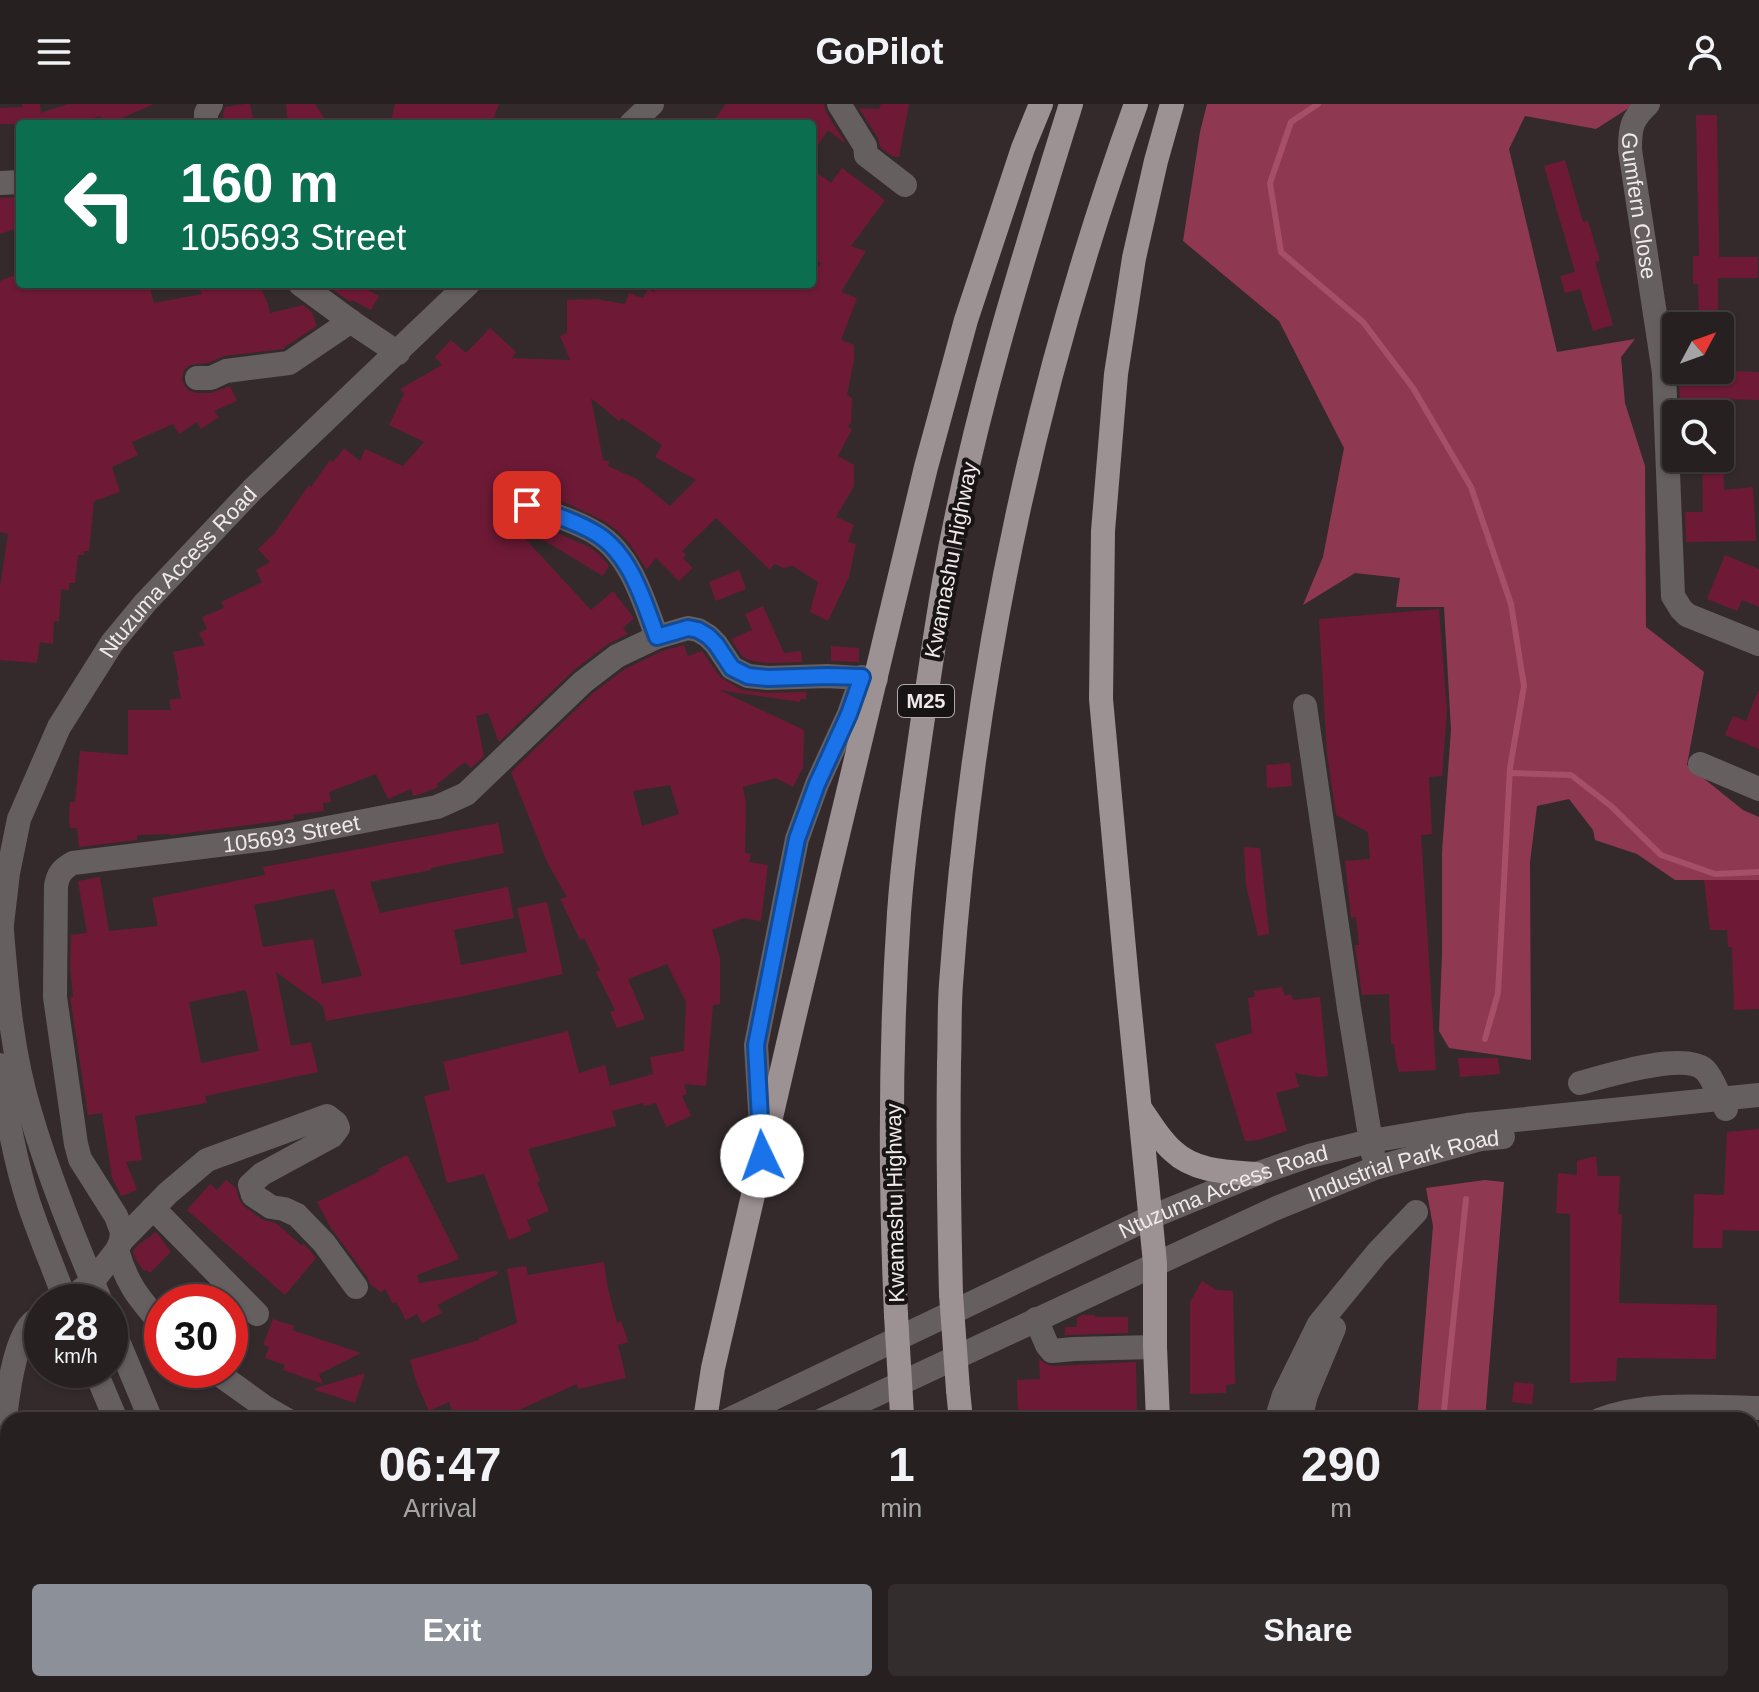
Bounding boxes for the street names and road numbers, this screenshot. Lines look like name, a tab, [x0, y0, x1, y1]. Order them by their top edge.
street label: Gumfern Close	[1617, 132, 1662, 281]
street label: Kwamashu Highway	[920, 460, 982, 660]
street label: Ntuzuma Access Road	[94, 481, 262, 662]
road number: M25	[898, 685, 954, 717]
street label: 105693 Street	[221, 810, 362, 857]
street label: Kwamashu Highway	[881, 1103, 909, 1303]
street label: Industrial Park Road	[1304, 1125, 1500, 1207]
street label: Ntuzuma Access Road	[1114, 1139, 1330, 1243]

